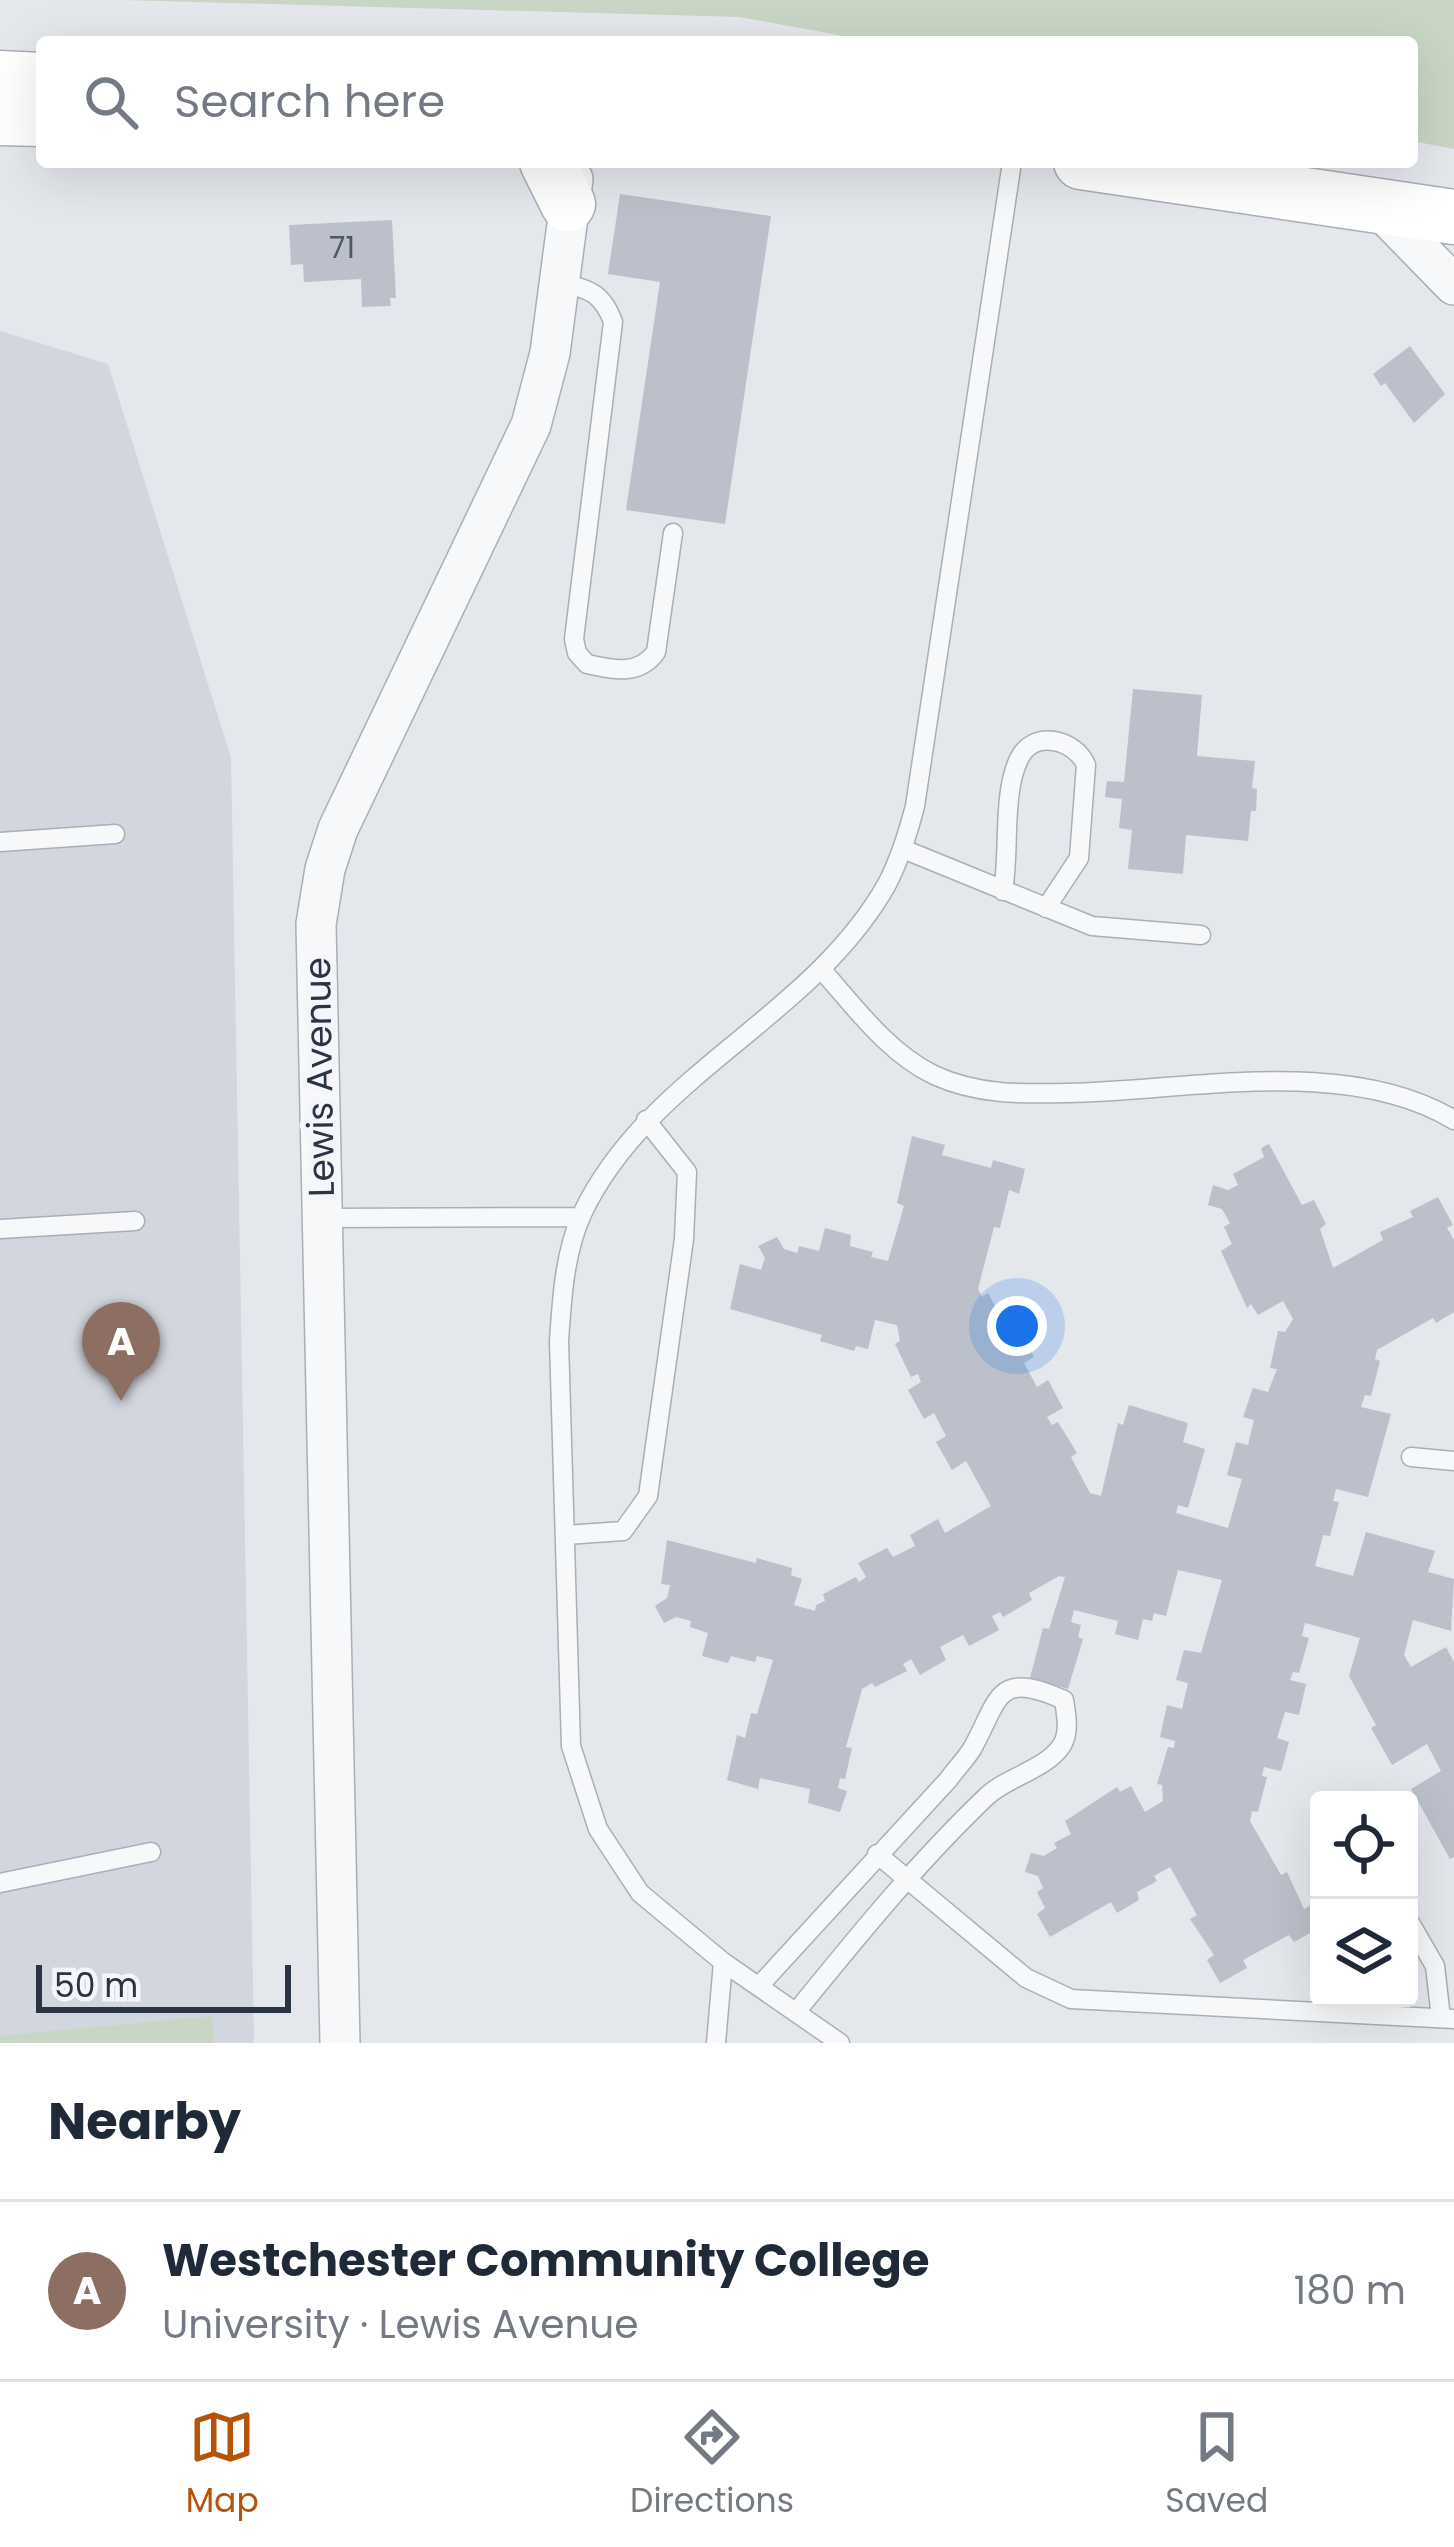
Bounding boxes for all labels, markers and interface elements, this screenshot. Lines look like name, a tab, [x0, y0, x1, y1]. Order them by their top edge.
search box	[36, 36, 1418, 168]
icon: search	[78, 69, 144, 135]
text: Search here	[174, 70, 445, 133]
house number: 71	[329, 226, 355, 269]
street label: Lewis Avenue	[292, 957, 347, 1197]
your location	[987, 1296, 1047, 1356]
pin: A	[82, 1302, 160, 1401]
map controls	[1310, 1791, 1418, 2007]
button: locate	[1310, 1791, 1418, 1899]
button: layers	[1310, 1899, 1418, 2007]
scale bar	[36, 1959, 291, 2012]
text: 50 m	[54, 1962, 138, 2009]
text: Nearby	[48, 2085, 241, 2157]
text: Westchester Community College	[162, 2229, 930, 2292]
text: A	[73, 2263, 101, 2318]
text: 180 m	[1294, 2263, 1406, 2318]
text: University · Lewis Avenue	[162, 2297, 639, 2352]
tab: Map	[186, 2404, 259, 2526]
tab: Directions	[630, 2404, 794, 2526]
tab: Saved	[1165, 2404, 1268, 2526]

